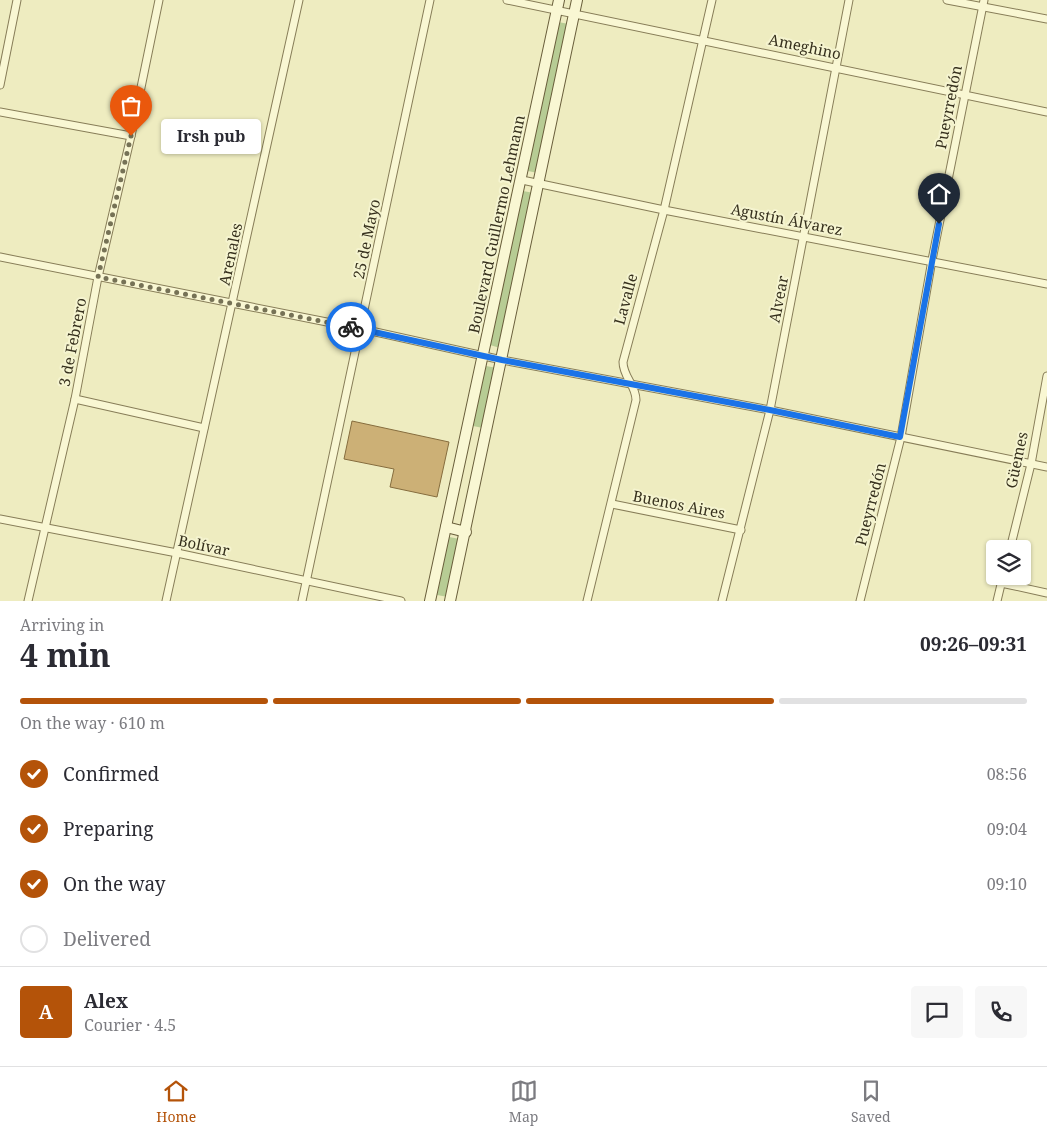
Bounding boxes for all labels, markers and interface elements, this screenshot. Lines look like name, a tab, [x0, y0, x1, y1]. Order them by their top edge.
street label: Ameghino	[767, 29, 843, 63]
street label: Pueyrredón	[930, 63, 966, 151]
pin	[110, 85, 152, 136]
icon: bag	[117, 92, 145, 120]
street label: Boulevard Guillermo Lehmann	[463, 113, 529, 335]
callout: Irsh pub	[161, 118, 261, 154]
text: Irsh pub	[177, 125, 245, 147]
pin	[918, 173, 960, 224]
icon: home	[925, 180, 953, 208]
street label: 25 de Mayo	[348, 197, 384, 281]
street label: Agustín Álvarez	[729, 198, 845, 240]
street label: Arenales	[214, 221, 246, 287]
street label: Lavalle	[609, 271, 641, 327]
street label: Alvear	[764, 274, 792, 324]
street label: 3 de Febrero	[54, 296, 90, 388]
courier	[326, 302, 376, 352]
icon: bike	[337, 313, 365, 341]
street label: Güemes	[1000, 430, 1032, 490]
street label: Pueyrredón	[850, 460, 890, 548]
street label: Buenos Aires	[631, 485, 727, 523]
street label: Bolívar	[176, 530, 232, 560]
map controls	[986, 540, 1031, 585]
button: layers	[986, 540, 1031, 585]
text: Arriving in	[20, 614, 104, 636]
text: 09:26–09:31	[920, 631, 1027, 657]
text: 4 min	[20, 633, 111, 676]
text: On the way · 610 m	[20, 712, 165, 734]
icon: check	[20, 760, 48, 788]
text: Confirmed	[63, 761, 159, 787]
text: 08:56	[987, 763, 1027, 785]
icon: check	[20, 815, 48, 843]
text: Preparing	[63, 816, 153, 842]
text: 09:04	[987, 818, 1027, 840]
icon: check	[20, 870, 48, 898]
text: On the way	[63, 871, 166, 897]
text: 09:10	[987, 873, 1027, 895]
text: Delivered	[63, 926, 151, 952]
button: chat	[911, 986, 963, 1038]
button: phone	[975, 986, 1027, 1038]
text: Alex	[84, 988, 128, 1014]
text: A	[39, 999, 53, 1025]
text: Courier · 4.5	[84, 1014, 176, 1036]
tab: Home	[156, 1077, 196, 1126]
tab: Map	[509, 1077, 538, 1126]
tab: Saved	[851, 1077, 891, 1126]

